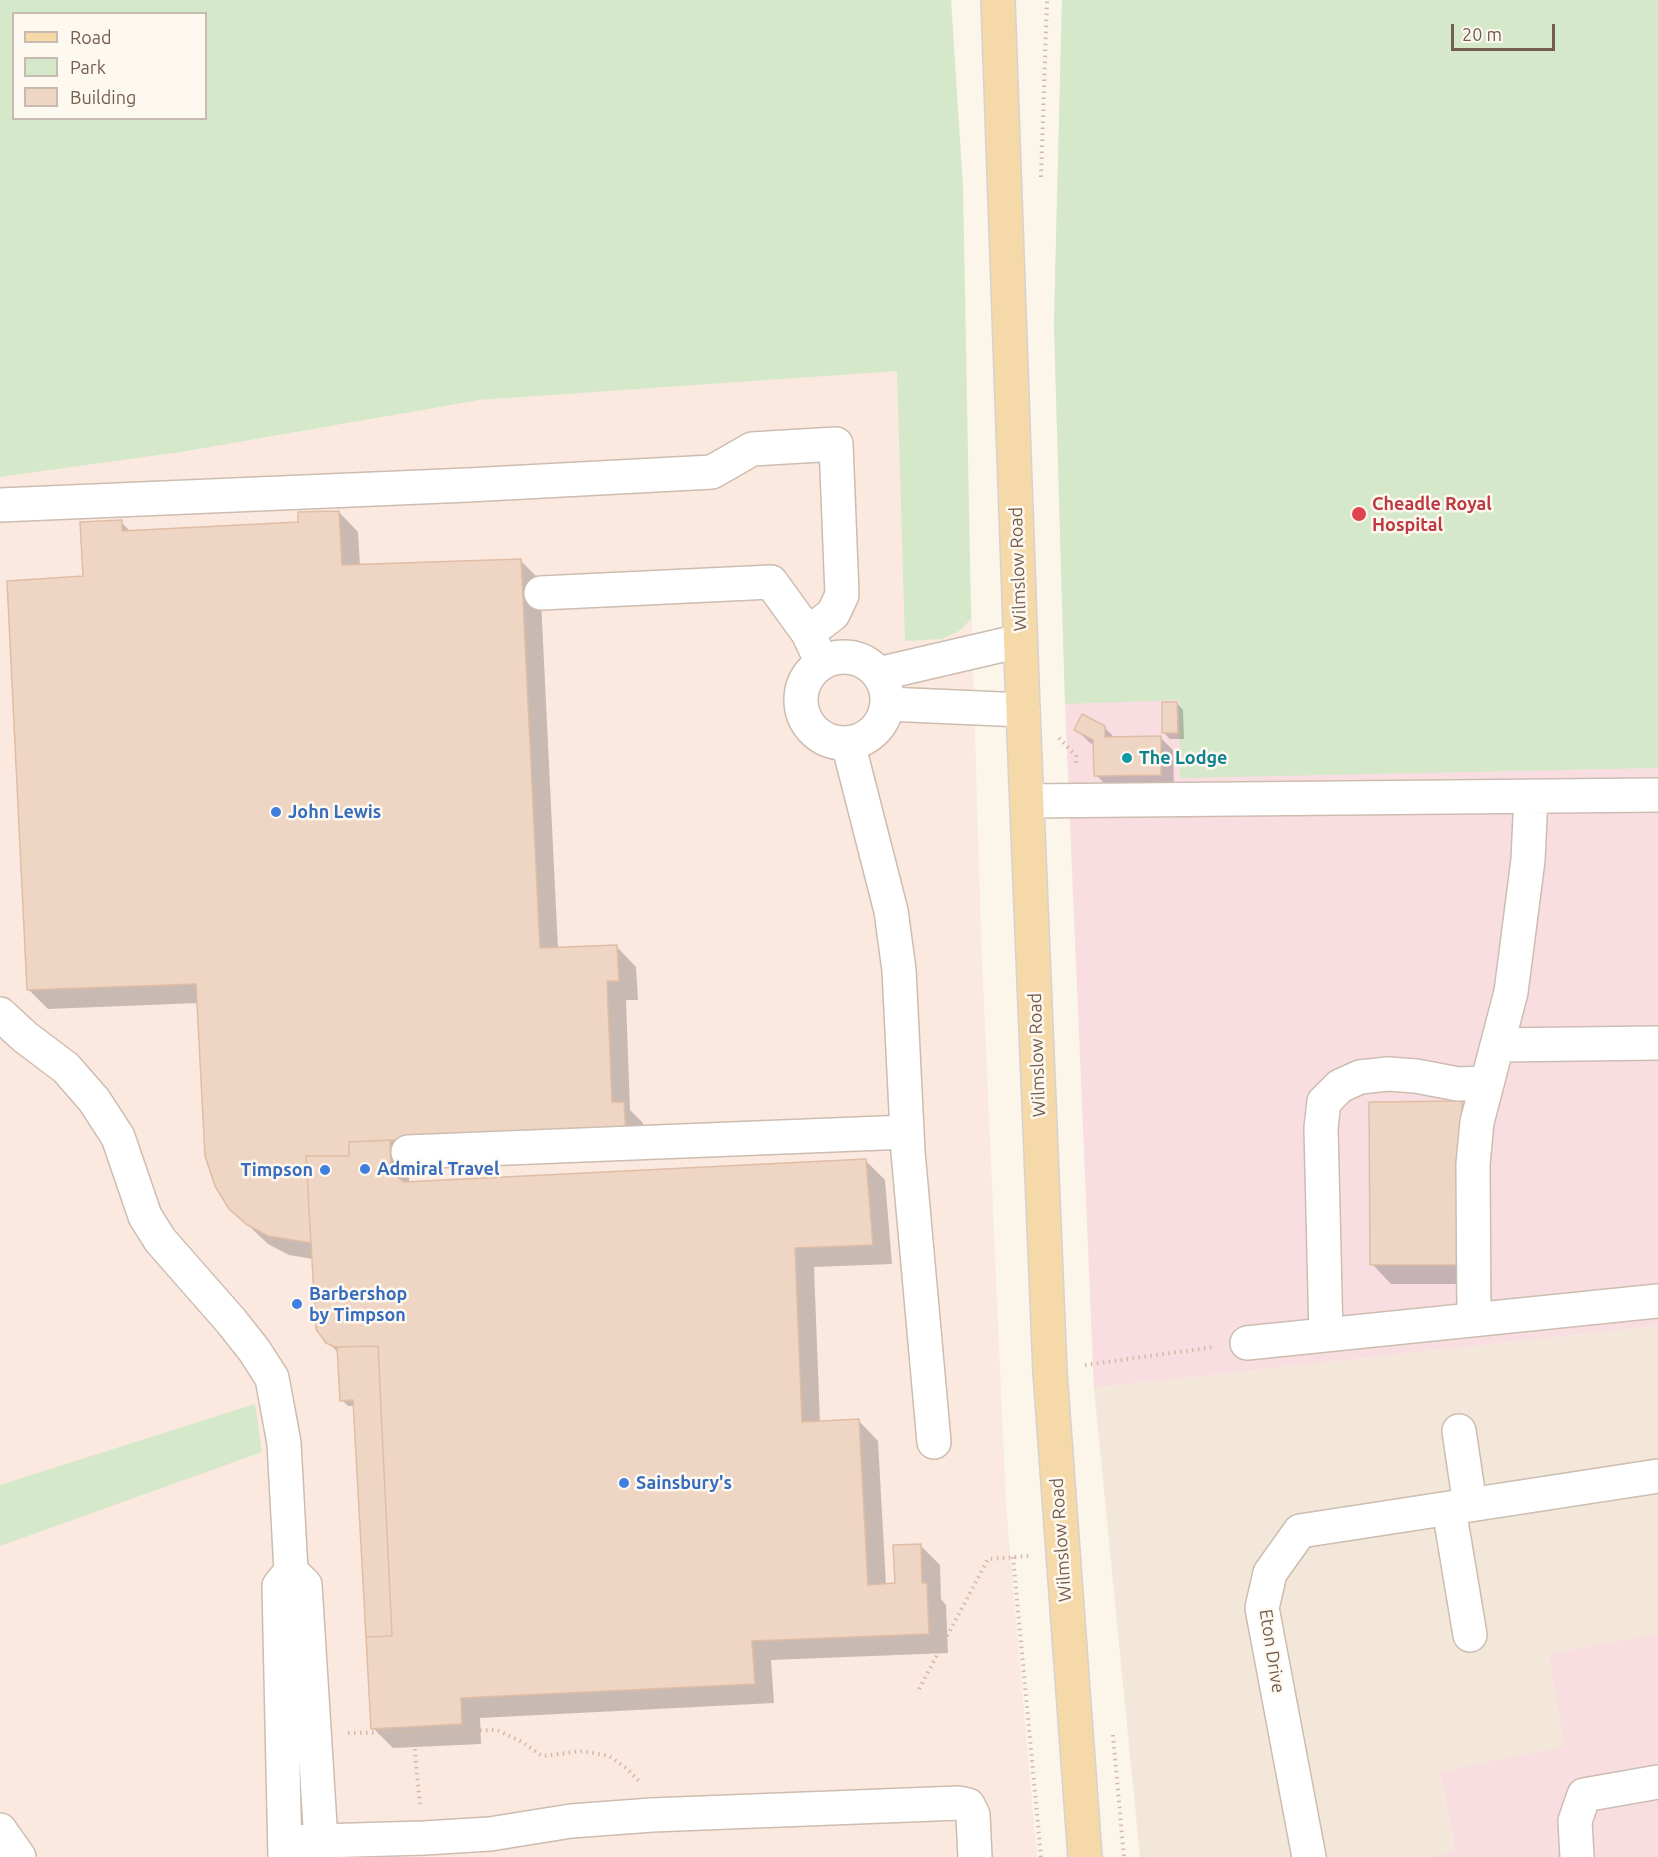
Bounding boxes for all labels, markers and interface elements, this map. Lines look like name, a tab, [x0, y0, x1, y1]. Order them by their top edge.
legend	[12, 12, 207, 120]
scale bar	[1454, 12, 1558, 50]
text: 20 m	[1462, 24, 1502, 44]
text: Road	[70, 27, 112, 47]
text: Park	[70, 57, 106, 77]
text: Building	[70, 87, 136, 107]
place label: Cheadle Royal Hospital	[1372, 493, 1492, 536]
marker: Cheadle Royal Hospital	[1350, 505, 1368, 523]
street label: Wilmslow Road	[1005, 507, 1031, 631]
place label: The Lodge	[1139, 747, 1227, 769]
marker: The Lodge	[1120, 751, 1134, 765]
place label: John Lewis	[288, 801, 381, 823]
marker: John Lewis	[269, 805, 283, 819]
street label: Wilmslow Road	[1024, 993, 1050, 1117]
place label: Admiral Travel	[377, 1158, 499, 1180]
place label: Timpson	[241, 1159, 313, 1181]
marker: Admiral Travel	[358, 1162, 372, 1176]
marker: Timpson	[318, 1163, 332, 1177]
place label: Barbershop by Timpson	[309, 1283, 407, 1326]
marker: Barbershop by Timpson	[290, 1297, 304, 1311]
place label: Sainsbury's	[636, 1472, 732, 1494]
marker: Sainsbury's	[617, 1476, 631, 1490]
street label: Wilmslow Road	[1046, 1477, 1076, 1603]
street label: Eton Drive	[1255, 1608, 1289, 1694]

